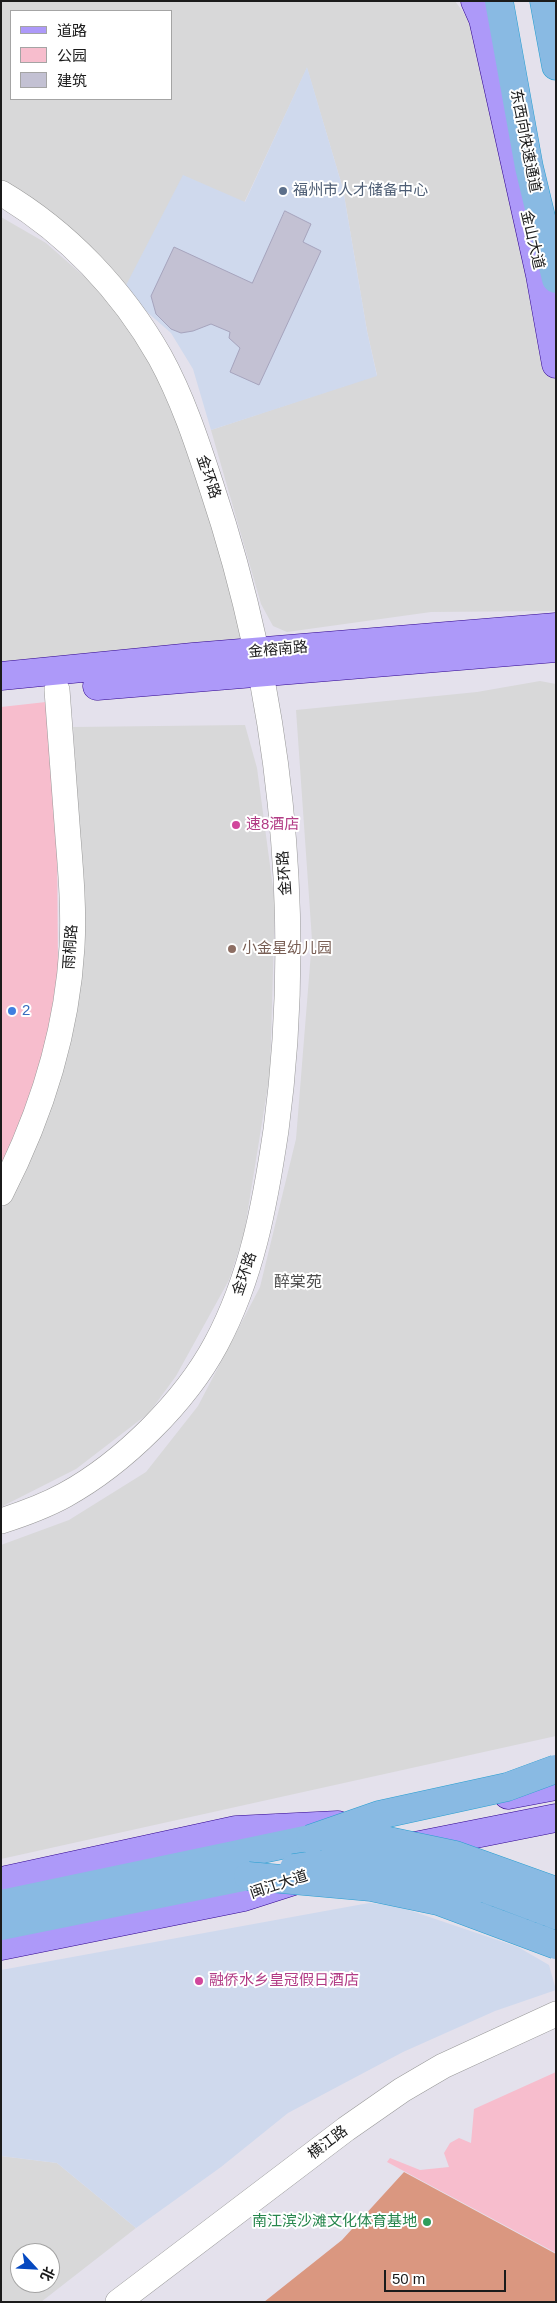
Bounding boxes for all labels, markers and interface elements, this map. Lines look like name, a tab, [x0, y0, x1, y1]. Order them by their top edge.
legend	[10, 10, 172, 100]
text: 道路	[57, 22, 87, 39]
text: 公园	[57, 47, 87, 64]
text: 建筑	[57, 72, 87, 89]
street label: 东西向快速通道	[506, 88, 544, 194]
place label: 福州市人才储备中心	[293, 182, 428, 200]
marker: 福州市人才储备中心	[277, 185, 289, 197]
street label: 金山大道	[516, 209, 548, 271]
street label: 金环路	[192, 453, 224, 501]
street label: 金榕南路	[247, 638, 309, 662]
place label: 速8酒店	[246, 816, 299, 834]
marker: 速8酒店	[230, 819, 242, 831]
street label: 金环路	[274, 850, 296, 896]
street label: 雨桐路	[60, 924, 82, 970]
place label: 小金星幼儿园	[242, 940, 332, 958]
marker: 小金星幼儿园	[226, 943, 238, 955]
place label: 2	[22, 1002, 30, 1020]
marker: 2	[6, 1005, 18, 1017]
street label: 金环路	[229, 1250, 261, 1298]
district label: 醉棠苑	[274, 1273, 322, 1293]
street label: 闽江大道	[248, 1867, 310, 1903]
place label: 融侨水乡皇冠假日酒店	[209, 1972, 359, 1990]
marker: 融侨水乡皇冠假日酒店	[193, 1975, 205, 1987]
street label: 横江路	[305, 2122, 351, 2164]
place label: 南江滨沙滩文化体育基地	[252, 2213, 417, 2231]
marker: 南江滨沙滩文化体育基地	[421, 2216, 433, 2228]
north arrow	[10, 2243, 60, 2293]
scale bar	[387, 2260, 510, 2292]
text: 北	[37, 2264, 58, 2284]
text: 50 m	[392, 2270, 425, 2287]

